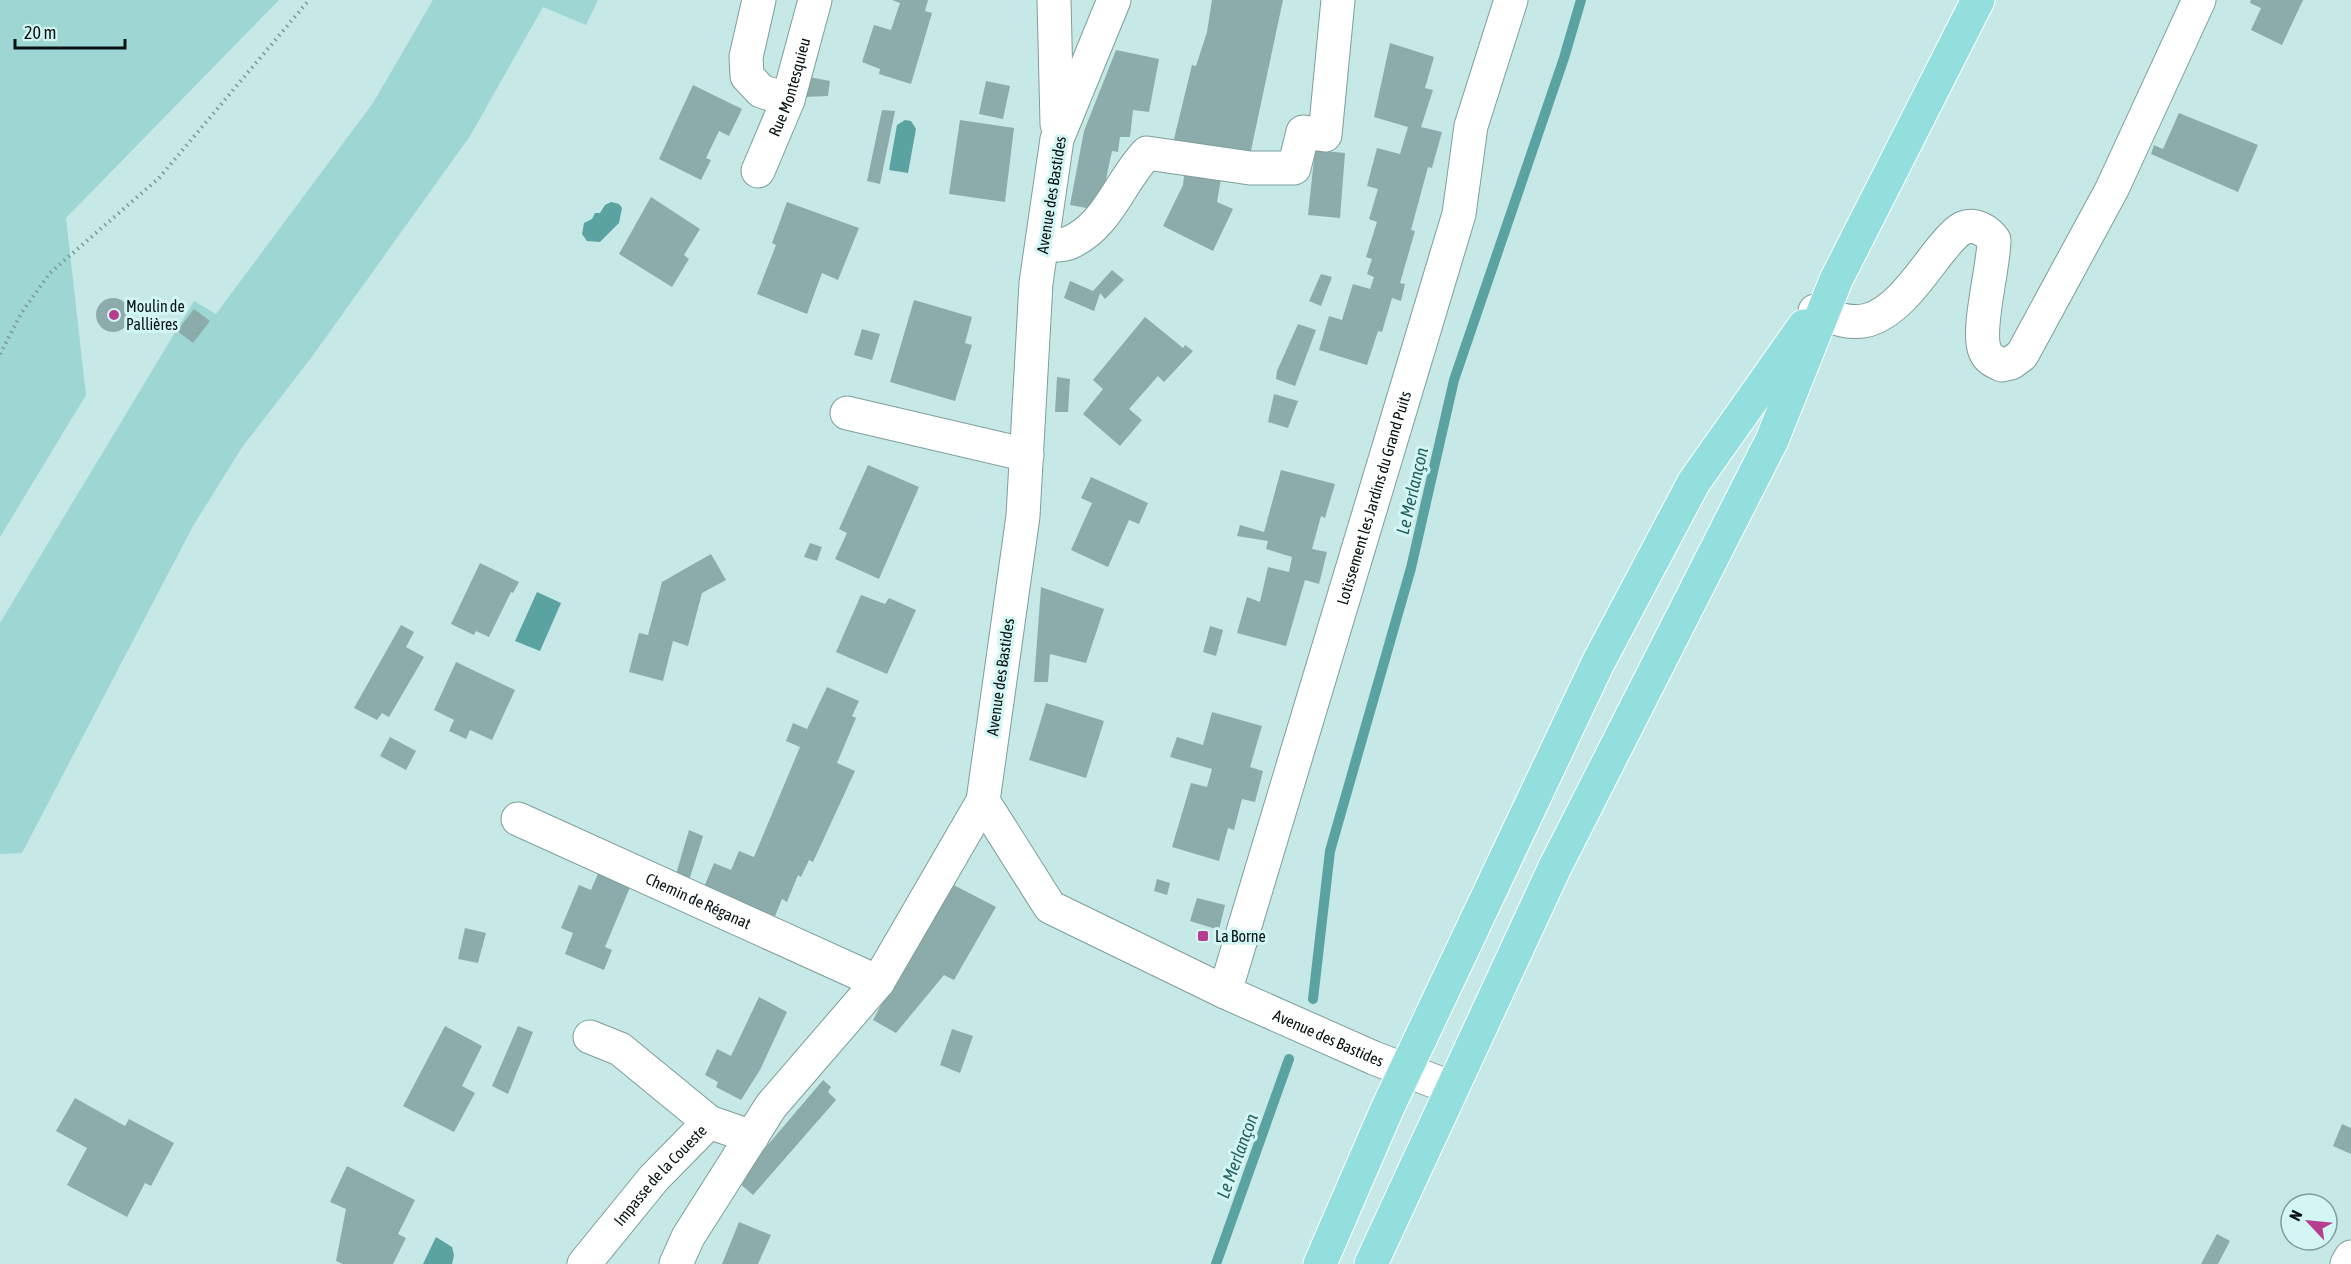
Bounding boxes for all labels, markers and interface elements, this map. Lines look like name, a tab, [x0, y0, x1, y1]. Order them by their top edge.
scale bar	[15, 12, 124, 50]
text: 20 m	[24, 22, 56, 43]
street label: Rue Montesquieu	[765, 36, 813, 139]
street label: Avenue des Bastides	[1033, 135, 1069, 255]
place label: Moulin de Pallières	[126, 297, 185, 333]
marker: Moulin de Pallières	[107, 308, 121, 322]
street label: Lotissement les Jardins du Grand Puits	[1333, 388, 1414, 607]
water label: Le Merlançon	[1392, 445, 1432, 537]
street label: Avenue des Bastides	[983, 617, 1017, 737]
street label: Chemin de Réganat	[643, 869, 754, 932]
place label: La Borne	[1215, 927, 1266, 945]
marker: La Borne	[1196, 929, 1210, 943]
street label: Avenue des Bastides	[1271, 1006, 1386, 1070]
water label: Le Merlançon	[1212, 1111, 1262, 1201]
street label: Impasse de la Coueste	[610, 1121, 710, 1229]
north arrow	[2279, 1192, 2339, 1252]
text: N	[2285, 1207, 2306, 1224]

